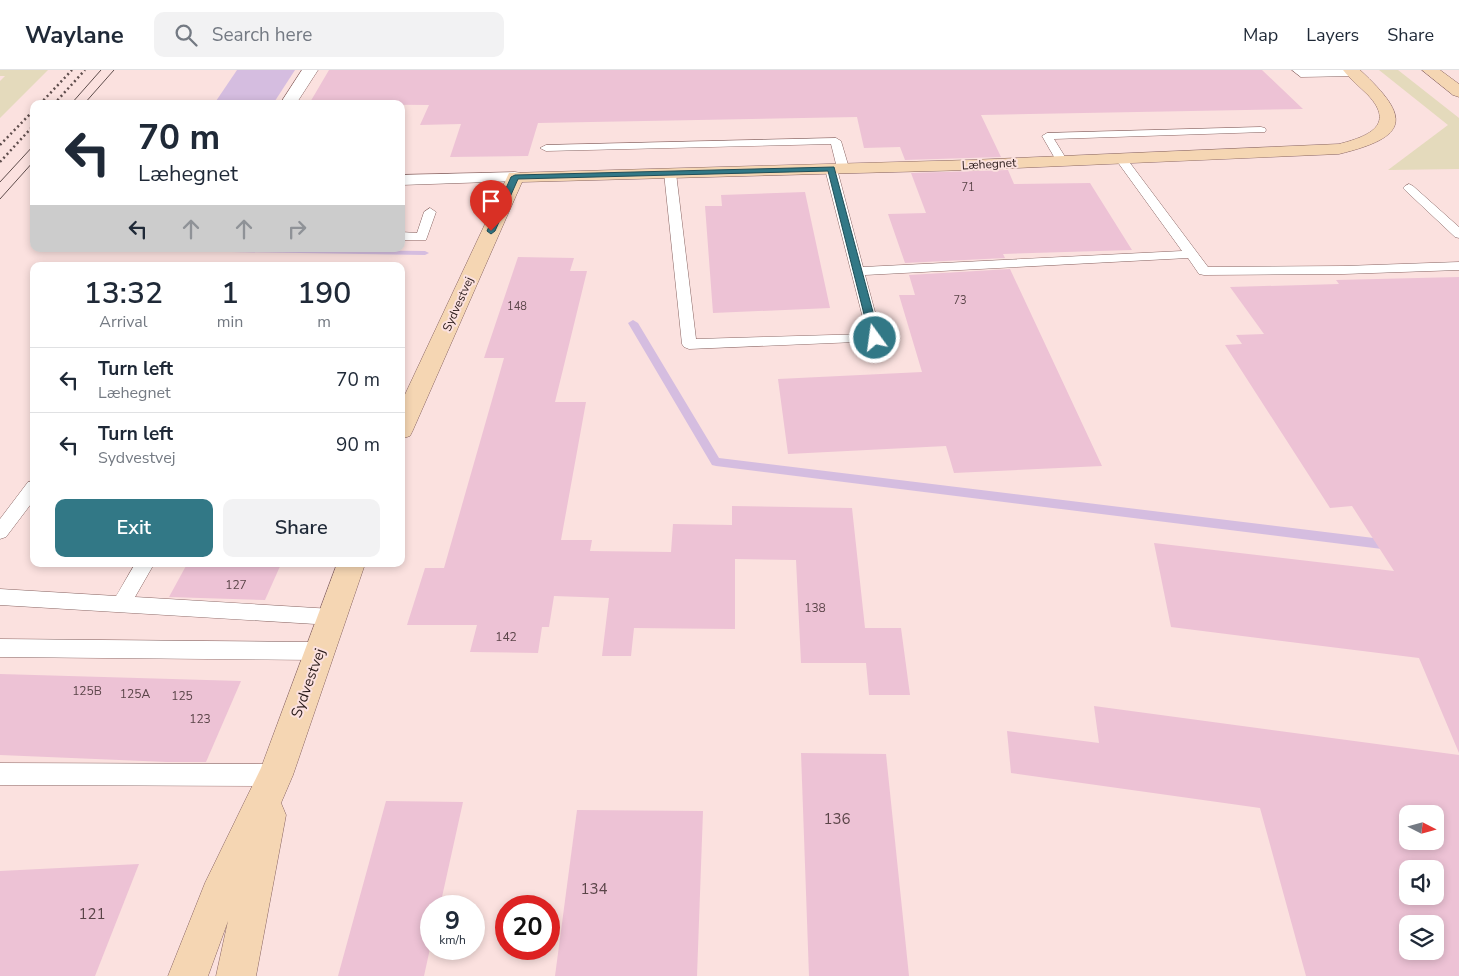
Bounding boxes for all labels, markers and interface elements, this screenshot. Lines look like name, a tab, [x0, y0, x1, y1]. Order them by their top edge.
search box	[154, 12, 504, 57]
text: Waylane	[25, 19, 124, 51]
icon: search	[172, 21, 200, 49]
text: Search here	[212, 22, 312, 48]
text: Map	[1243, 23, 1278, 47]
text: Layers	[1306, 23, 1359, 47]
text: Share	[1387, 23, 1434, 47]
text: 70 m	[138, 114, 220, 161]
icon: left	[55, 120, 120, 185]
street label: Læhegnet	[961, 155, 1017, 173]
text: Læhegnet	[138, 159, 238, 189]
pin	[470, 180, 512, 231]
house number: 71	[961, 180, 975, 195]
icon: arrive	[477, 187, 505, 215]
icon: left	[124, 215, 152, 243]
icon: ahead	[177, 215, 205, 243]
icon: ahead	[230, 215, 258, 243]
icon: right	[283, 215, 311, 243]
text: 13:32	[84, 273, 163, 314]
text: 1	[221, 273, 239, 314]
text: 190	[297, 273, 351, 314]
street label: Sydvestvej	[439, 274, 477, 334]
house number: 73	[953, 293, 967, 308]
house number: 148	[507, 299, 527, 314]
text: Arrival	[99, 311, 147, 333]
text: min	[217, 311, 243, 333]
text: m	[317, 311, 331, 333]
position arrow	[848, 311, 900, 363]
text: Turn left	[98, 356, 173, 382]
icon: left	[55, 366, 83, 394]
text: 70 m	[336, 367, 380, 393]
text: Læhegnet	[98, 382, 171, 404]
text: Turn left	[98, 421, 173, 447]
icon: left	[55, 431, 83, 459]
text: 90 m	[336, 432, 380, 458]
text: Sydvestvej	[98, 447, 176, 469]
button: Exit	[55, 499, 213, 557]
button: Share	[223, 499, 380, 557]
house number: 127	[225, 577, 247, 593]
house number: 138	[804, 600, 826, 616]
house number: 142	[495, 629, 517, 645]
street label: Sydvestvej	[286, 645, 330, 721]
house number: 125B	[72, 683, 102, 699]
house number: 125A	[120, 686, 150, 702]
house number: 125	[171, 688, 193, 704]
house number: 123	[189, 711, 211, 727]
north arrow	[1399, 805, 1444, 850]
map controls	[1399, 805, 1444, 960]
house number: 136	[823, 809, 851, 829]
button: sound	[1399, 860, 1444, 905]
house number: 134	[580, 879, 608, 899]
speed limit sign: 20	[495, 895, 560, 960]
house number: 121	[78, 904, 106, 924]
text: 9	[445, 904, 460, 938]
button: layers	[1399, 915, 1444, 960]
text: km/h	[439, 932, 466, 948]

